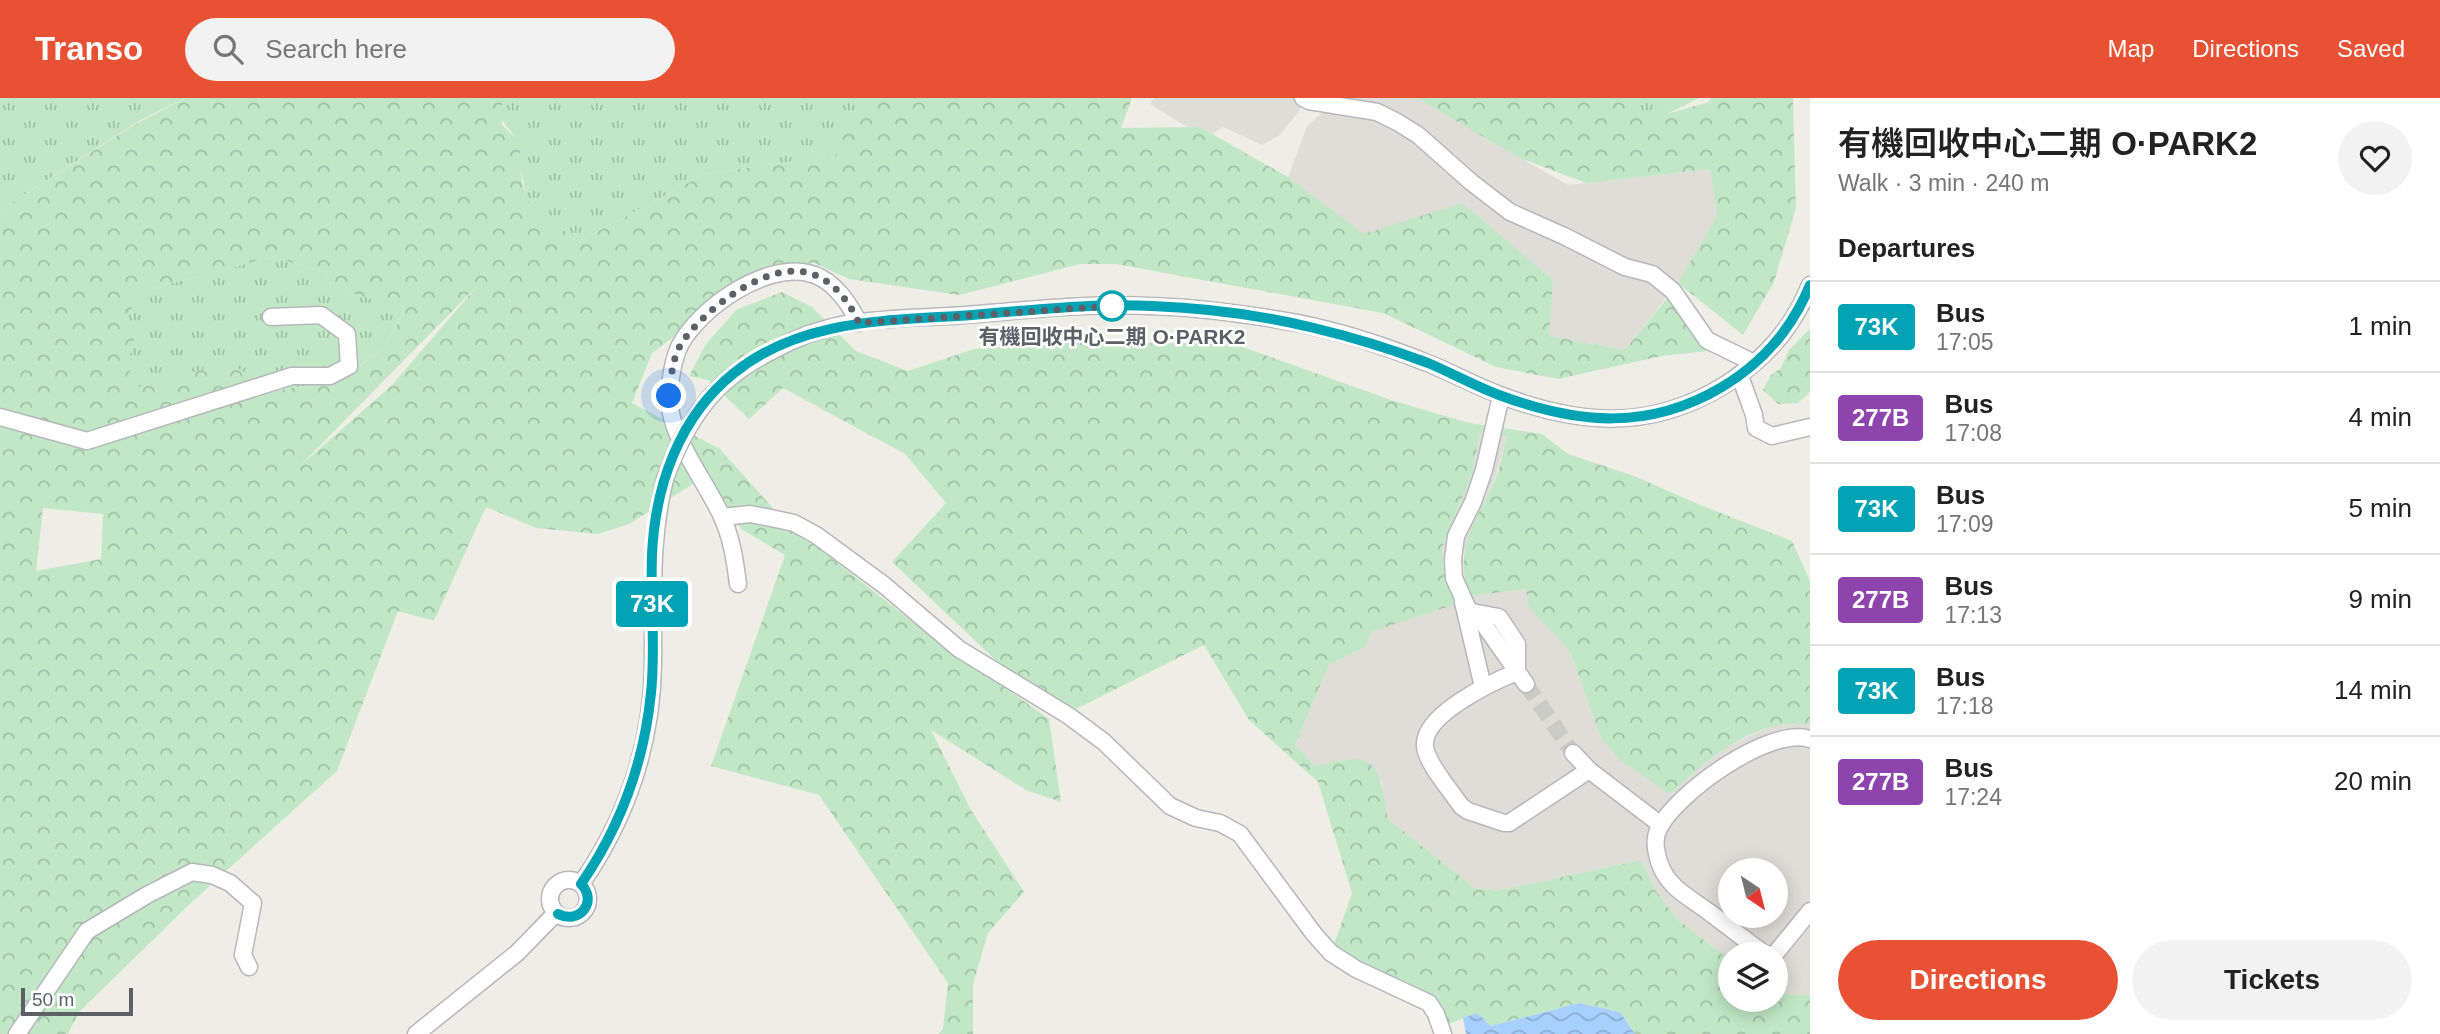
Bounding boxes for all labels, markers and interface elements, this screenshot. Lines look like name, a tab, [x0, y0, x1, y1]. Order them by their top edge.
search box	[185, 18, 675, 81]
text: Transo	[35, 30, 143, 67]
icon: search	[209, 30, 247, 68]
text: Search here	[265, 34, 407, 64]
text: Map	[2108, 35, 2154, 62]
text: Directions	[2192, 35, 2299, 62]
text: Saved	[2337, 35, 2405, 62]
button: heart	[2338, 121, 2412, 195]
text: 有機回收中心二期 O·PARK2	[1838, 125, 2257, 162]
text: Walk · 3 min · 240 m	[1838, 170, 2049, 196]
text: Departures	[1838, 233, 1975, 263]
marker: 有機回收中心二期 O·PARK2	[1097, 291, 1127, 321]
text: Bus	[1936, 298, 1985, 328]
text: 1 min	[2348, 311, 2412, 341]
text: 73K	[1854, 313, 1899, 340]
place label: 有機回收中心二期 O·PARK2	[979, 325, 1245, 348]
text: 17:05	[1936, 329, 1994, 355]
your location	[651, 378, 686, 413]
text: Bus	[1944, 389, 1994, 419]
text: 4 min	[2348, 402, 2412, 432]
text: 277B	[1852, 404, 1909, 431]
text: 17:08	[1944, 420, 2002, 446]
text: Bus	[1936, 480, 1985, 510]
text: 5 min	[2348, 493, 2412, 523]
text: 73K	[1854, 495, 1899, 522]
text: 17:09	[1936, 511, 1994, 537]
text: Bus	[1944, 571, 1994, 601]
line badge: 73K	[612, 581, 692, 627]
text: 9 min	[2348, 584, 2412, 614]
text: 277B	[1852, 586, 1909, 613]
text: 73K	[630, 590, 674, 617]
text: 17:13	[1944, 602, 2002, 628]
text: Bus	[1936, 662, 1985, 692]
text: 14 min	[2334, 675, 2412, 705]
text: 73K	[1854, 677, 1899, 704]
text: 17:18	[1936, 693, 1994, 719]
text: Bus	[1944, 753, 1994, 783]
text: 20 min	[2334, 766, 2412, 796]
text: 277B	[1852, 768, 1909, 795]
text: 17:24	[1944, 784, 2002, 810]
north arrow	[1718, 858, 1788, 928]
map controls	[1718, 858, 1788, 1012]
button: Directions	[1838, 940, 2118, 1020]
button: Tickets	[2132, 940, 2412, 1020]
button: layers	[1718, 942, 1788, 1012]
scale bar	[21, 985, 133, 1017]
text: 50 m	[32, 989, 74, 1010]

